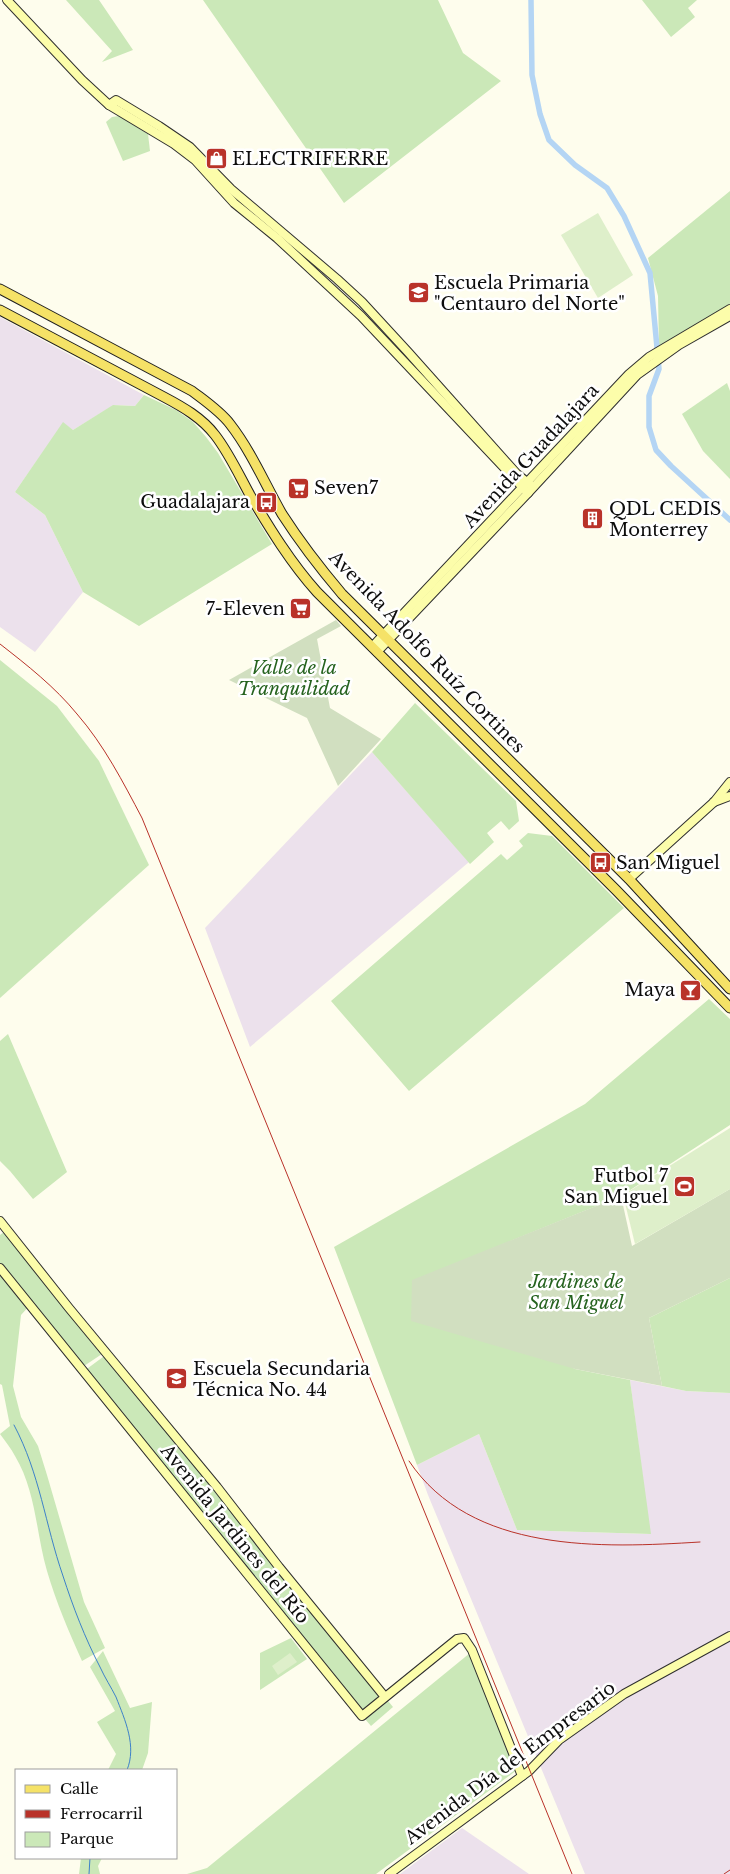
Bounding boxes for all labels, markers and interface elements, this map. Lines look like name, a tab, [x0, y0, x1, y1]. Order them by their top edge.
shop icon: ELECTRIFERRE	[204, 147, 228, 171]
place label: ELECTRIFERRE	[232, 148, 388, 170]
place label: Escuela Primaria "Centauro del Norte"	[434, 272, 625, 315]
school or university icon: Escuela Primaria "Centauro del Norte"	[406, 281, 430, 305]
street label: Avenida Guadalajara	[458, 379, 604, 533]
supermarket icon: Seven7	[286, 476, 310, 500]
place label: Seven7	[314, 477, 379, 499]
bus stop icon: Guadalajara	[254, 490, 278, 514]
place label: Guadalajara	[140, 491, 250, 513]
place label: QDL CEDIS Monterrey	[609, 498, 721, 541]
building icon: QDL CEDIS Monterrey	[581, 507, 605, 531]
street label: Avenida Adolfo Ruíz Cortines	[324, 546, 530, 758]
supermarket icon: 7-Eleven	[289, 597, 313, 621]
place label: 7-Eleven	[206, 598, 285, 620]
park label: Valle de la Tranquilidad	[238, 657, 350, 700]
bus stop icon: San Miguel	[588, 851, 612, 875]
place label: San Miguel	[616, 852, 720, 874]
bar icon: Maya	[679, 978, 703, 1002]
place label: Maya	[624, 979, 675, 1001]
place label: Futbol 7 San Miguel	[564, 1165, 669, 1208]
sports icon: Futbol 7 San Miguel	[672, 1174, 696, 1198]
park label: Jardines de San Miguel	[528, 1271, 624, 1314]
place label: Escuela Secundaria Técnica No. 44	[193, 1358, 370, 1401]
school or university icon: Escuela Secundaria Técnica No. 44	[165, 1367, 189, 1391]
street label: Avenida Jardines del Río	[155, 1439, 314, 1628]
street label: Avenida Día del Empresario	[400, 1677, 620, 1850]
legend	[15, 1769, 178, 1859]
text: Calle	[60, 1779, 99, 1798]
text: Ferrocarril	[60, 1804, 143, 1823]
text: Parque	[60, 1829, 114, 1848]

